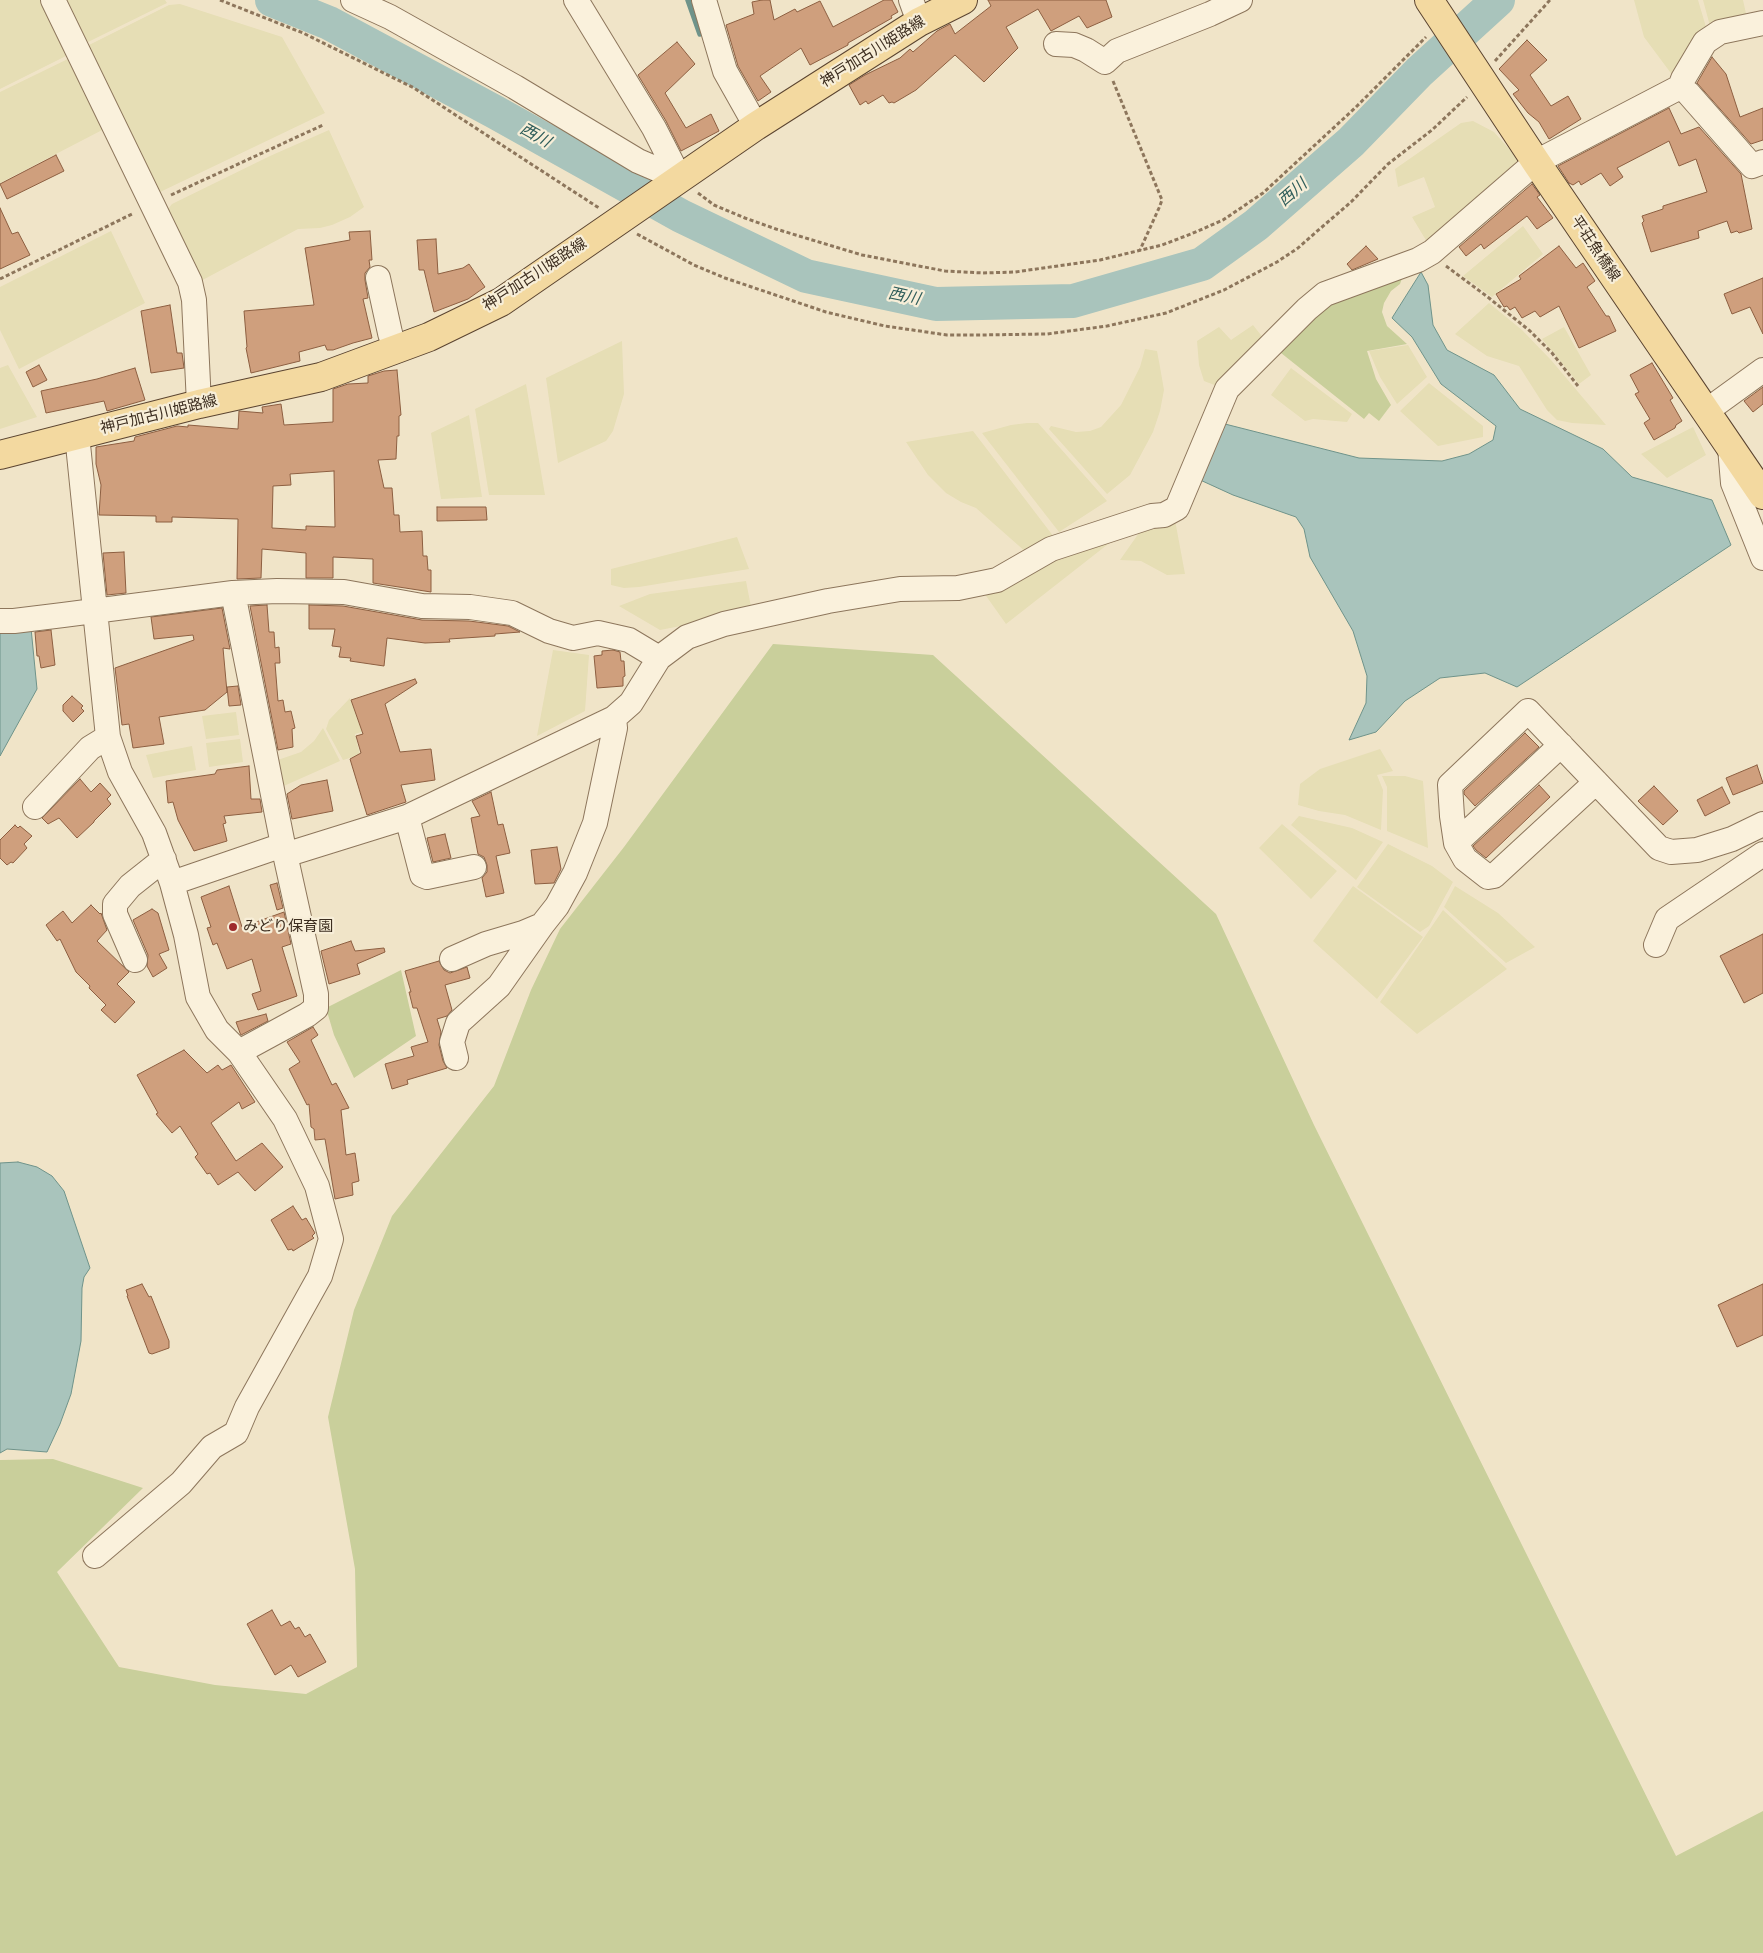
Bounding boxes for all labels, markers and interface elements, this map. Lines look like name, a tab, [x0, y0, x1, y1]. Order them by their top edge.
street label: 神戸加古川姫路線	[817, 13, 929, 91]
water label: 西川	[516, 120, 554, 152]
water label: 西川	[1275, 175, 1311, 211]
street label: 平荘魚橋線	[1567, 213, 1623, 285]
street label: 神戸加古川姫路線	[480, 235, 590, 315]
water label: 西川	[886, 284, 922, 310]
street label: 神戸加古川姫路線	[99, 392, 219, 438]
place label: みどり保育園	[243, 918, 333, 936]
marker: みどり保育園	[227, 921, 239, 933]

